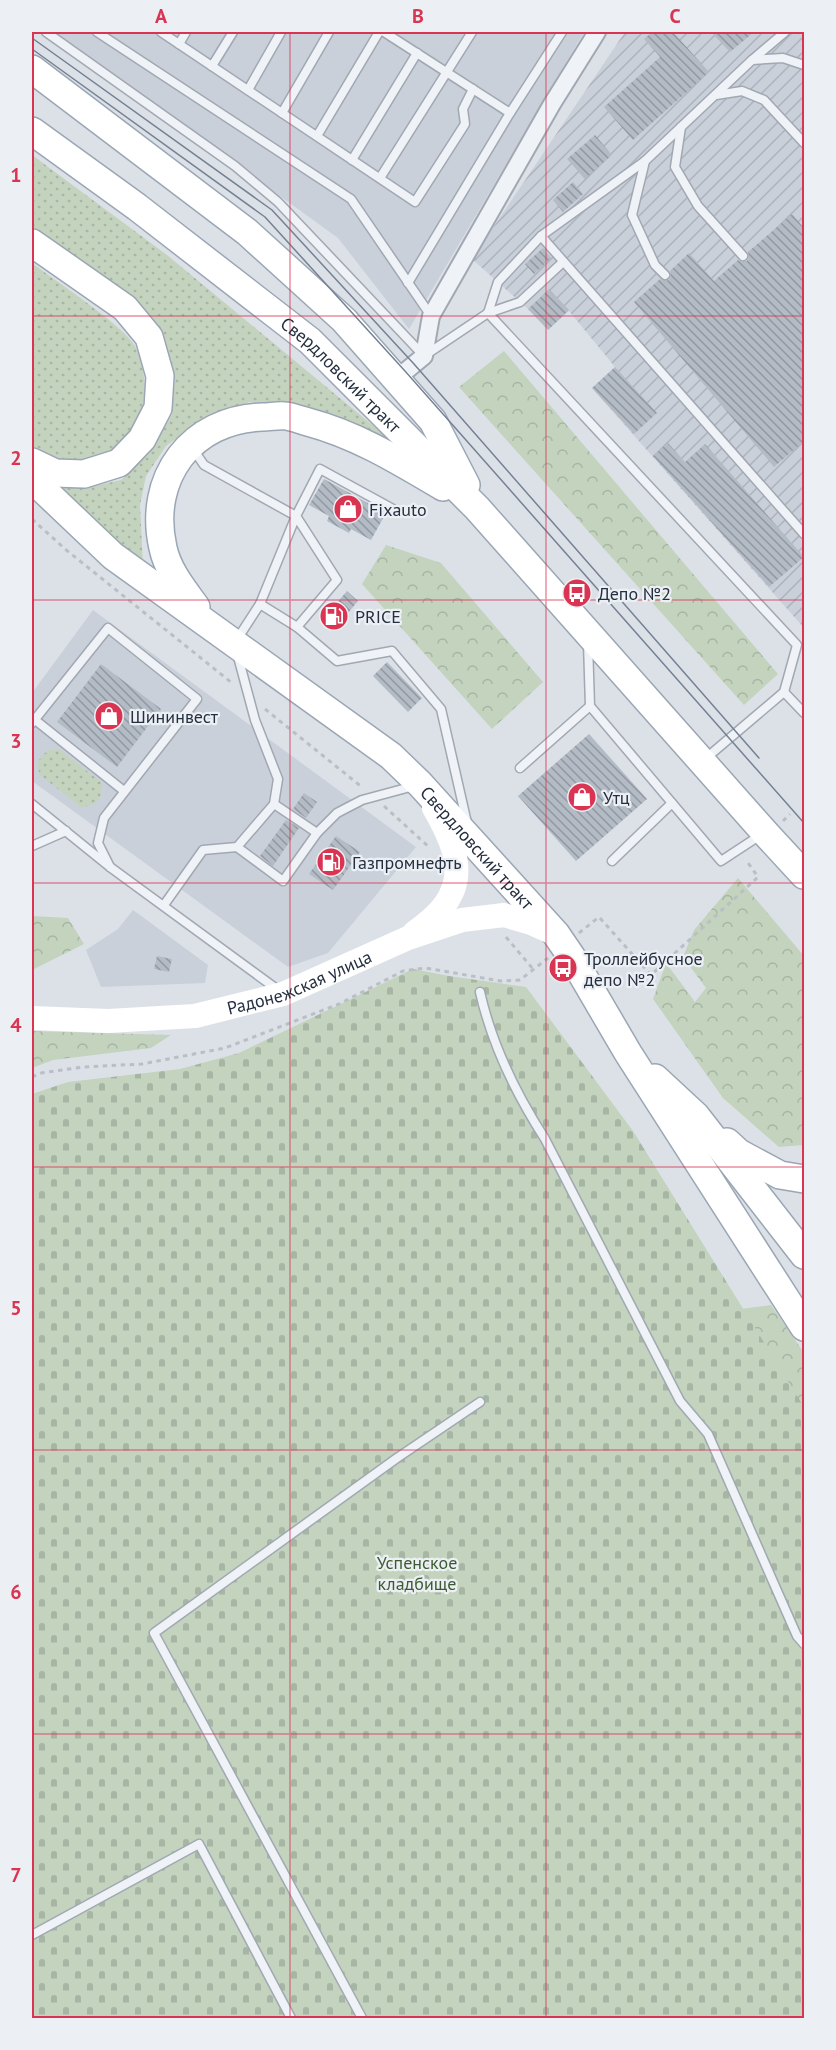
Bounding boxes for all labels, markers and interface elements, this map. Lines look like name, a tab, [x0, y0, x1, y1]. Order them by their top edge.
text: A	[155, 3, 168, 29]
text: B	[412, 3, 424, 29]
text: C	[669, 3, 681, 29]
text: 1	[10, 162, 22, 188]
street label: Свердловский тракт	[276, 311, 407, 438]
text: 2	[10, 445, 22, 471]
shop icon: Fixauto	[332, 493, 364, 525]
place label: Fixauto	[369, 498, 427, 521]
bus stop icon: Депо №2	[561, 577, 593, 609]
place label: Депо №2	[598, 582, 671, 605]
fuel station icon: PRICE	[318, 600, 350, 632]
place label: PRICE	[355, 605, 401, 628]
shop icon: Шининвест	[93, 700, 125, 732]
place label: Шининвест	[130, 705, 219, 728]
text: 3	[10, 728, 22, 754]
street label: Свердловский тракт	[416, 781, 540, 914]
shop icon: Утц	[566, 781, 598, 813]
place label: Утц	[603, 786, 630, 809]
fuel station icon: Газпромнефть	[315, 846, 347, 878]
place label: Газпромнефть	[352, 851, 462, 874]
street label: Радонежская улица	[224, 944, 375, 1019]
place label: Троллейбусное депо №2	[584, 947, 703, 991]
bus stop icon: Троллейбусное депо №2	[547, 952, 579, 984]
text: 4	[10, 1012, 22, 1038]
text: 5	[10, 1295, 22, 1321]
park label: Успенское кладбище	[377, 1551, 457, 1595]
text: 6	[10, 1579, 22, 1605]
text: 7	[10, 1862, 22, 1888]

